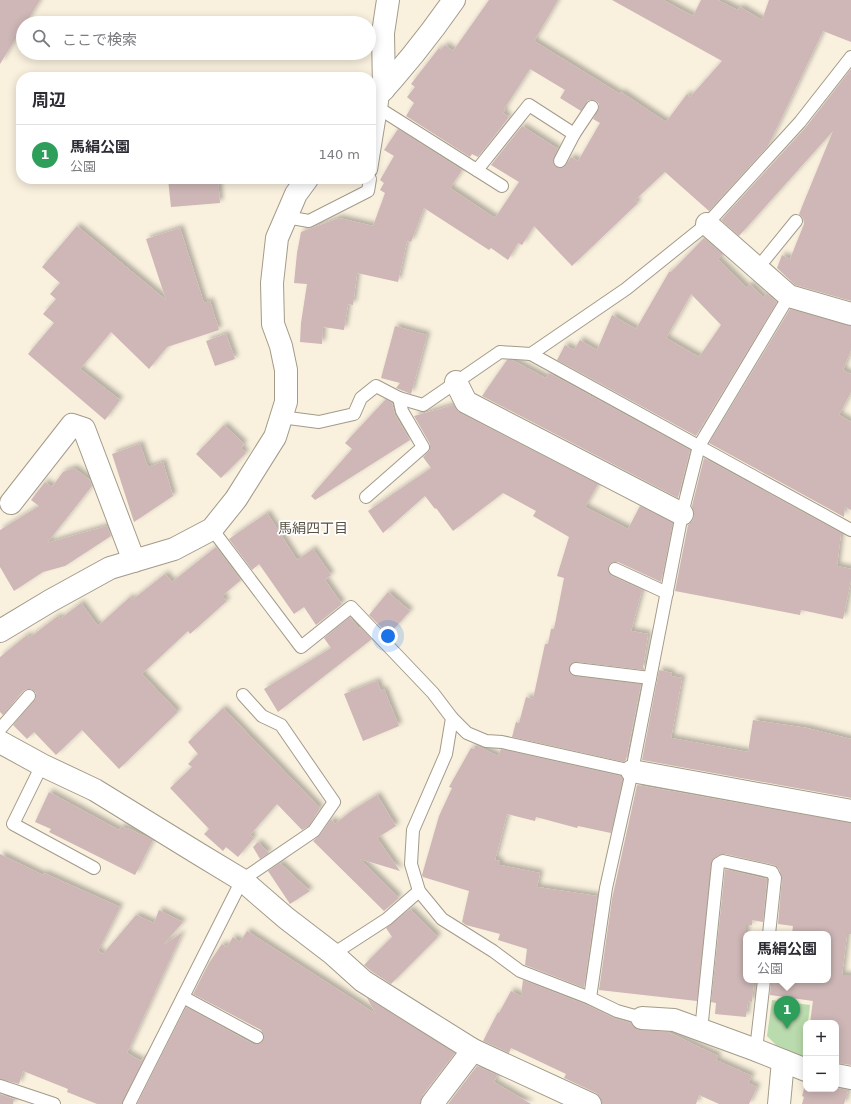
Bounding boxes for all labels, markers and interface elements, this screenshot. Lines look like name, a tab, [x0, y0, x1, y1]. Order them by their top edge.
search box	[16, 16, 376, 60]
icon: search	[30, 27, 52, 49]
text: ここで検索	[62, 31, 137, 49]
text: 周辺	[32, 90, 66, 110]
text: 馬絹公園	[70, 138, 130, 156]
text: 1	[40, 147, 50, 162]
text: 140 m	[318, 147, 360, 162]
text: 公園	[70, 159, 96, 174]
district label: 馬絹四丁目	[278, 520, 348, 536]
your location	[378, 626, 398, 646]
popup	[743, 931, 831, 983]
text: 馬絹公園	[757, 940, 817, 958]
text: 公園	[757, 961, 783, 976]
pin: 1	[774, 996, 800, 1029]
map controls	[803, 1020, 839, 1092]
button: +	[803, 1020, 839, 1056]
button: −	[803, 1056, 839, 1092]

